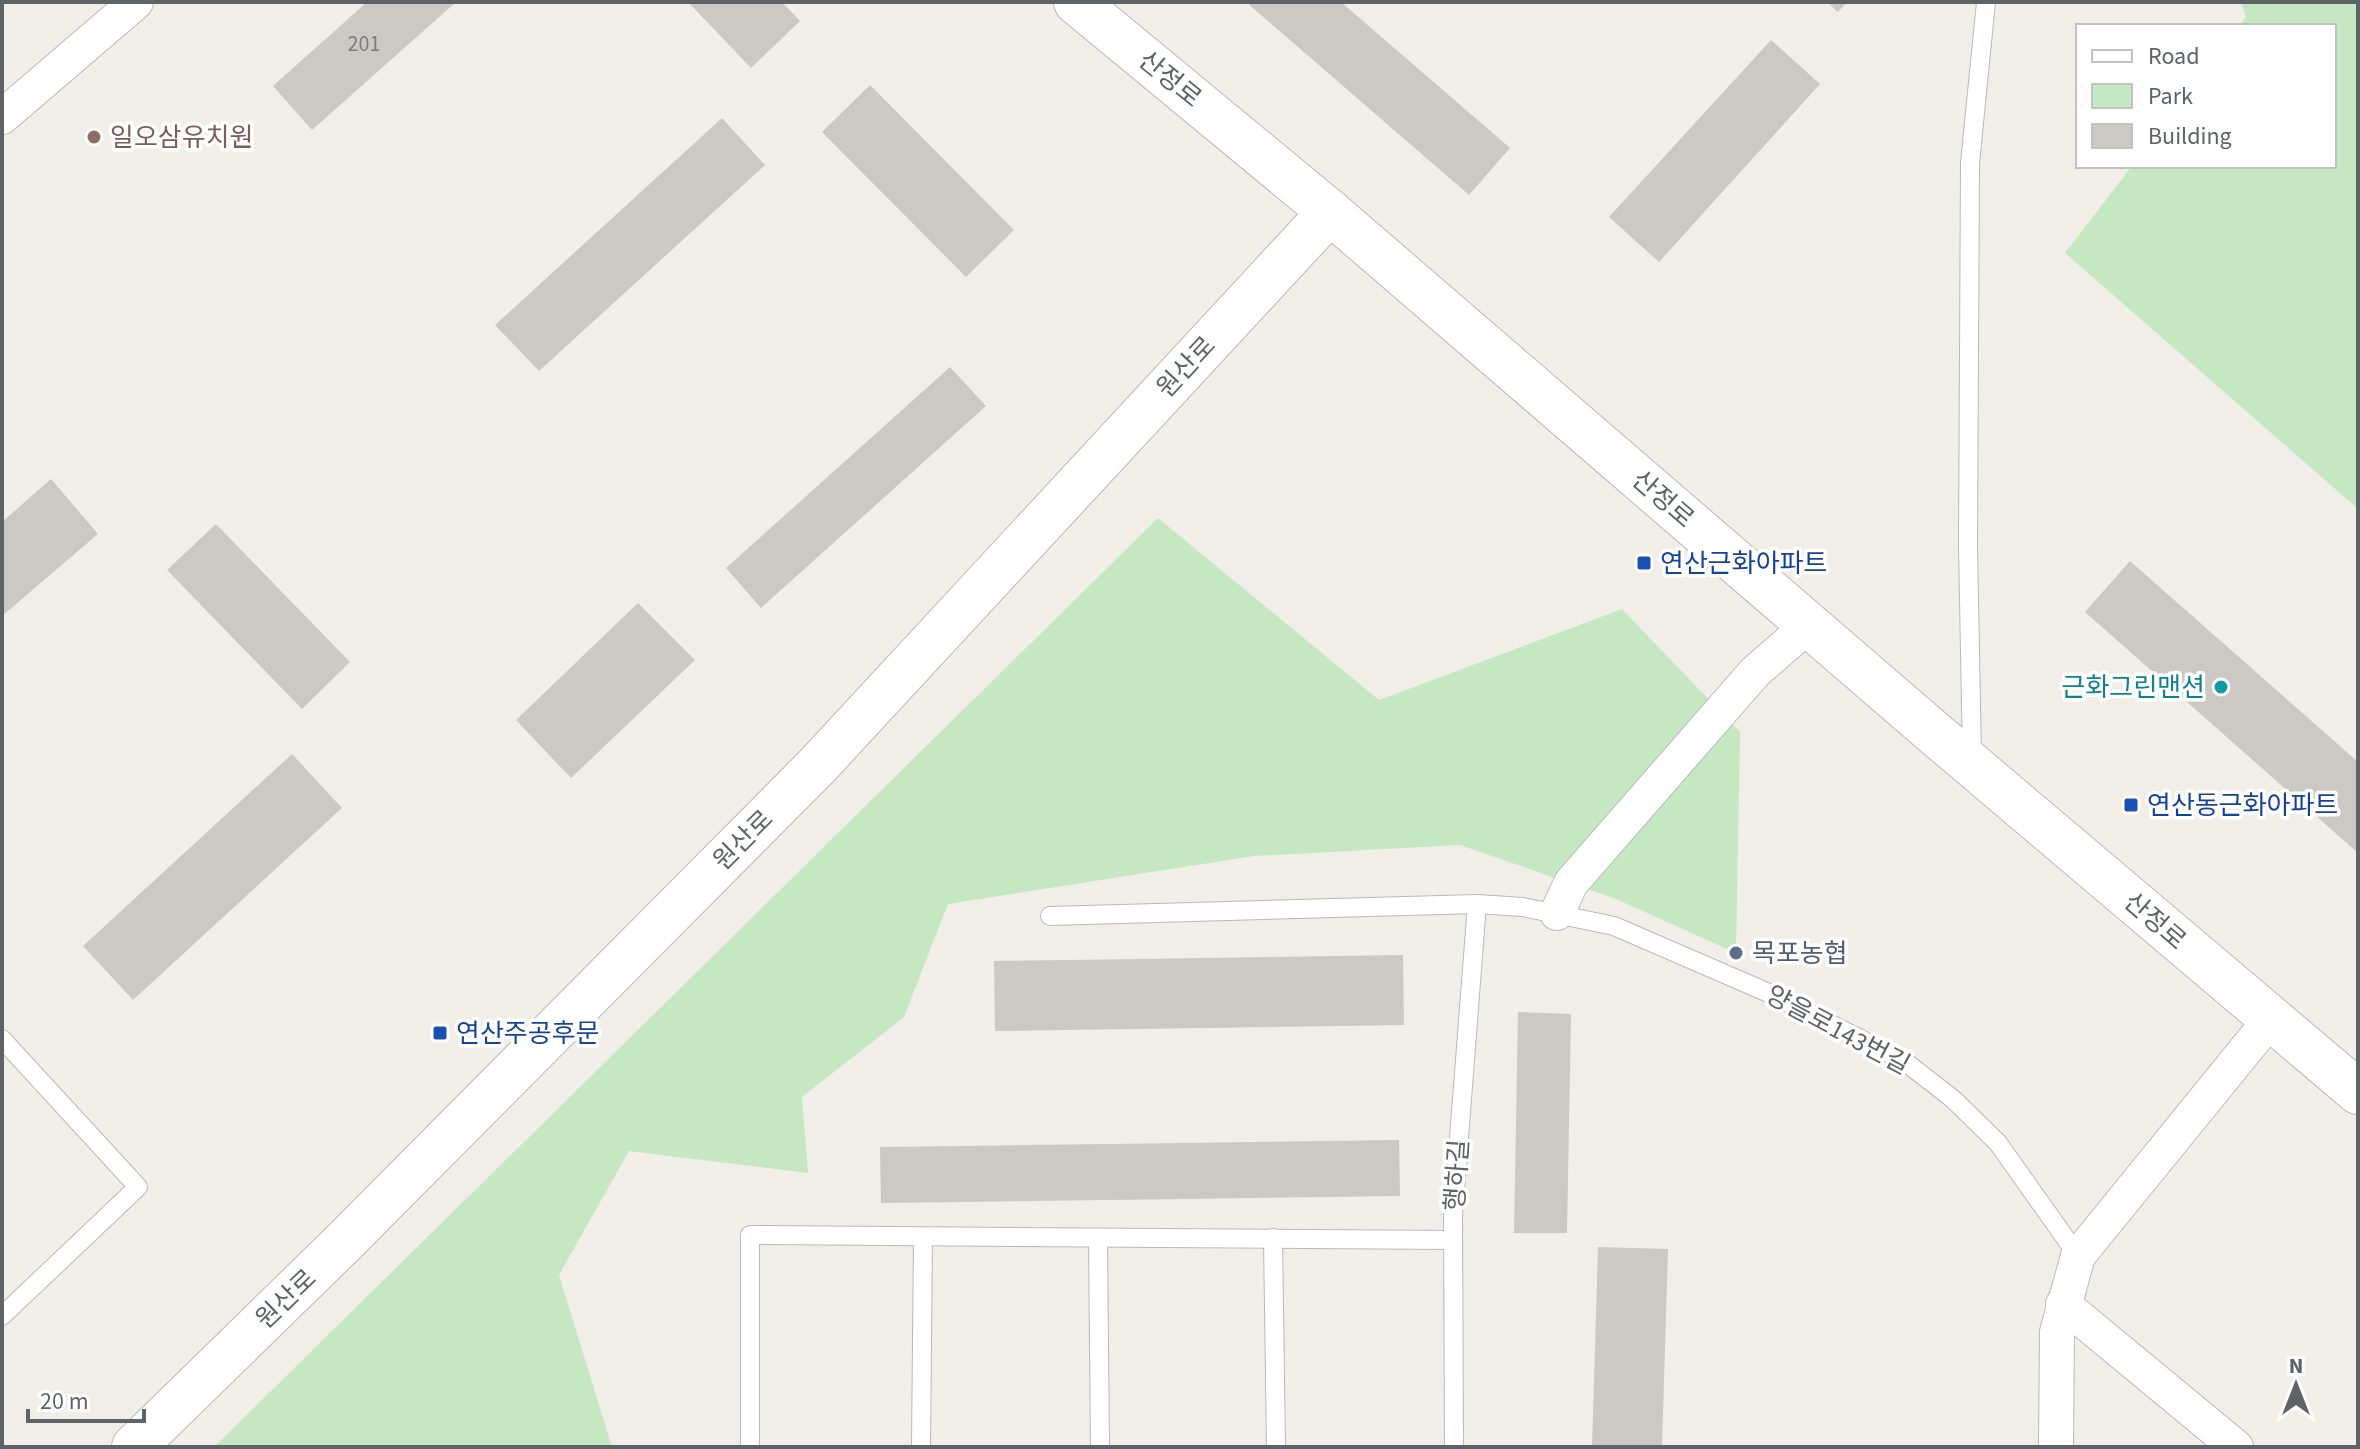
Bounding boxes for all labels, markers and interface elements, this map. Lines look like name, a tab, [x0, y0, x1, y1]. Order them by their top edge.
legend	[2076, 24, 2336, 168]
house number: 201	[348, 28, 380, 60]
text: Road	[2148, 39, 2200, 74]
street label: 산정로	[1130, 42, 1210, 116]
text: Park	[2148, 79, 2193, 114]
place label: 일오삼유치원	[110, 119, 254, 156]
text: Building	[2148, 119, 2232, 154]
marker: 일오삼유치원	[85, 128, 103, 146]
street label: 원산로	[1148, 328, 1224, 406]
street label: 산정로	[1624, 461, 1702, 537]
place label: 연산근화아파트	[1660, 545, 1827, 582]
marker: 연산근화아파트	[1635, 554, 1653, 572]
place label: 근화그린맨션	[2061, 669, 2205, 706]
marker: 근화그린맨션	[2212, 678, 2230, 696]
place label: 연산동근화아파트	[2147, 787, 2338, 824]
marker: 연산동근화아파트	[2122, 796, 2140, 814]
street label: 원산로	[705, 802, 781, 878]
street label: 산정로	[2116, 883, 2194, 959]
place label: 목포농협	[1752, 935, 1848, 972]
marker: 목포농협	[1727, 944, 1745, 962]
street label: 양을로143번길	[1759, 976, 1917, 1084]
place label: 연산주공후문	[456, 1015, 600, 1052]
marker: 연산주공후문	[431, 1024, 449, 1042]
street label: 행하길	[1436, 1138, 1478, 1212]
street label: 원산로	[247, 1261, 325, 1337]
north arrow	[2256, 1345, 2336, 1425]
text: N	[2289, 1350, 2303, 1382]
scale bar	[28, 1373, 144, 1423]
text: 20 m	[40, 1384, 89, 1419]

